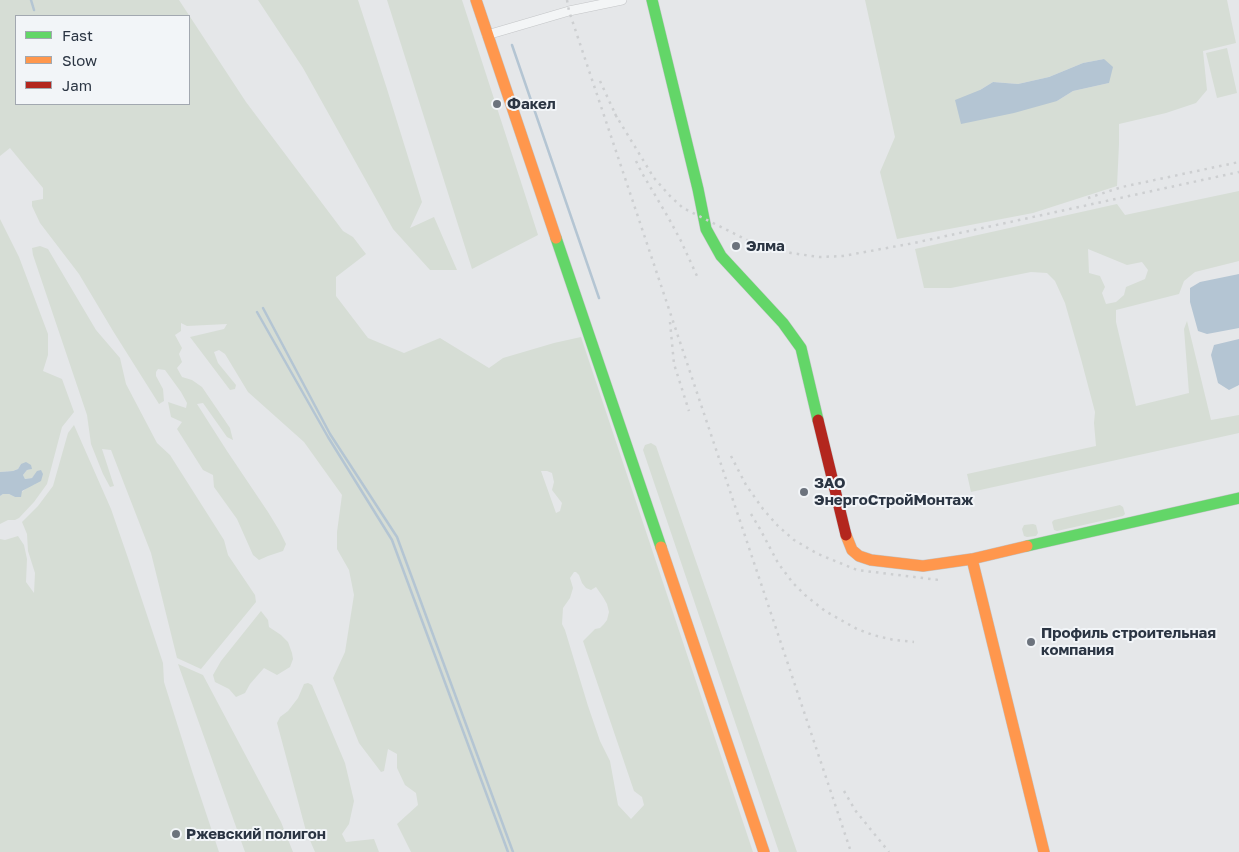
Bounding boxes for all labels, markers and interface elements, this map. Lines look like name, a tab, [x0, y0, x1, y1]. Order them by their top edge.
legend	[15, 15, 190, 105]
text: Fast	[62, 26, 93, 44]
text: Slow	[62, 51, 97, 69]
text: Jam	[62, 76, 92, 94]
place label: Факел	[507, 95, 556, 113]
marker: Факел	[491, 98, 503, 110]
place label: Элма	[746, 237, 785, 255]
marker: Элма	[730, 240, 742, 252]
place label: ЗАО ЭнергоСтройМонтаж	[814, 474, 973, 509]
marker: ЗАО ЭнергоСтройМонтаж	[798, 486, 810, 498]
place label: Профиль строительная компания	[1041, 624, 1216, 659]
marker: Профиль строительная компания	[1025, 636, 1037, 648]
place label: Ржевский полигон	[186, 825, 326, 843]
marker: Ржевский полигон	[170, 828, 182, 840]

